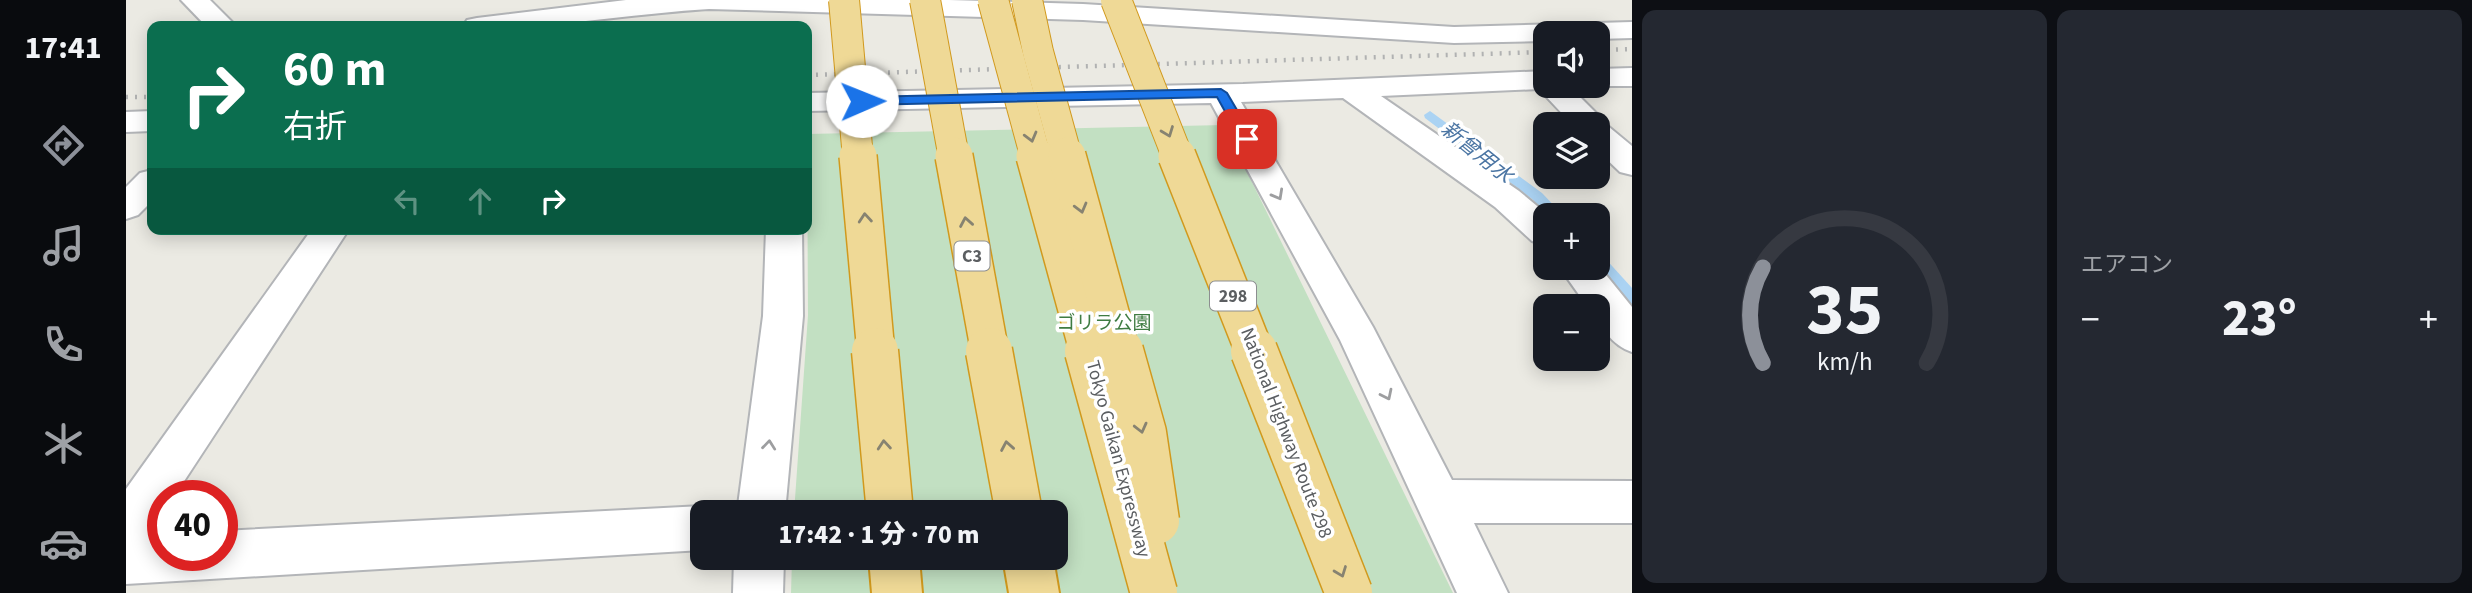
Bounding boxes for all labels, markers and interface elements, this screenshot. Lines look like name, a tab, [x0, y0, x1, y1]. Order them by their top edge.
map controls	[1533, 21, 1610, 371]
button: sound	[1533, 21, 1610, 98]
text: 17:41	[24, 25, 102, 71]
text: 60 m	[283, 35, 387, 105]
icon: right	[168, 49, 259, 140]
position arrow	[825, 64, 899, 138]
text: 右折	[283, 104, 347, 150]
pin	[1217, 109, 1277, 169]
button: layers	[1533, 112, 1610, 189]
water label: 新曾用水	[1435, 114, 1521, 191]
icon: arrive	[1228, 120, 1266, 158]
icon: directions	[39, 121, 88, 170]
one-way arrow	[1160, 125, 1174, 137]
one-way arrow	[1023, 130, 1038, 142]
icon: left	[388, 182, 426, 220]
icon: ahead	[461, 182, 499, 220]
icon: right	[534, 182, 572, 220]
one-way arrow	[1270, 188, 1283, 201]
one-way arrow	[1073, 202, 1087, 214]
button: +	[1533, 203, 1610, 280]
one-way arrow	[858, 212, 873, 223]
one-way arrow	[959, 216, 974, 228]
icon: music	[39, 221, 88, 270]
road number: C3	[954, 242, 990, 270]
text: エアコン	[2081, 248, 2173, 281]
text: 35	[1806, 258, 1883, 362]
road number: 298	[1210, 282, 1256, 310]
text: 23°	[2222, 282, 2297, 356]
text: −	[2081, 293, 2100, 347]
text: +	[2419, 293, 2438, 347]
button: −	[1533, 294, 1610, 371]
park label: ゴリラ公園	[1056, 310, 1152, 337]
icon: phone	[39, 320, 88, 369]
street label: National Highway Route 298	[1233, 324, 1339, 542]
text: km/h	[1817, 343, 1872, 379]
street label: Tokyo Gaikan Expressway	[1079, 358, 1157, 560]
one-way arrow	[1378, 388, 1392, 400]
icon: climate	[39, 419, 88, 468]
one-way arrow	[1133, 421, 1148, 433]
one-way arrow	[761, 439, 776, 451]
one-way arrow	[877, 439, 892, 450]
one-way arrow	[1000, 440, 1015, 452]
speed limit sign: 40	[147, 480, 238, 571]
text: 17:42 · 1 分 · 70 m	[778, 516, 980, 553]
icon: car	[39, 519, 88, 568]
one-way arrow	[1332, 565, 1346, 577]

